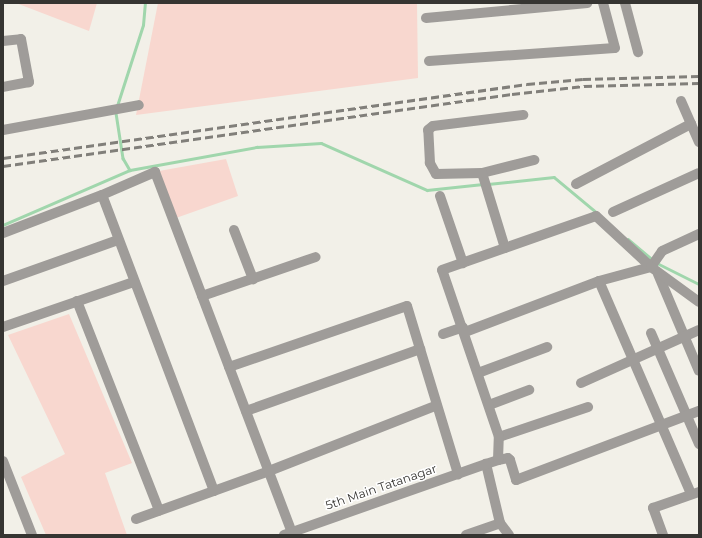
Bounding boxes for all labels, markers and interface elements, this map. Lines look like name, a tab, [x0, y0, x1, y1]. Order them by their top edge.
street label: 5th Main Tatanagar	[324, 461, 438, 513]

